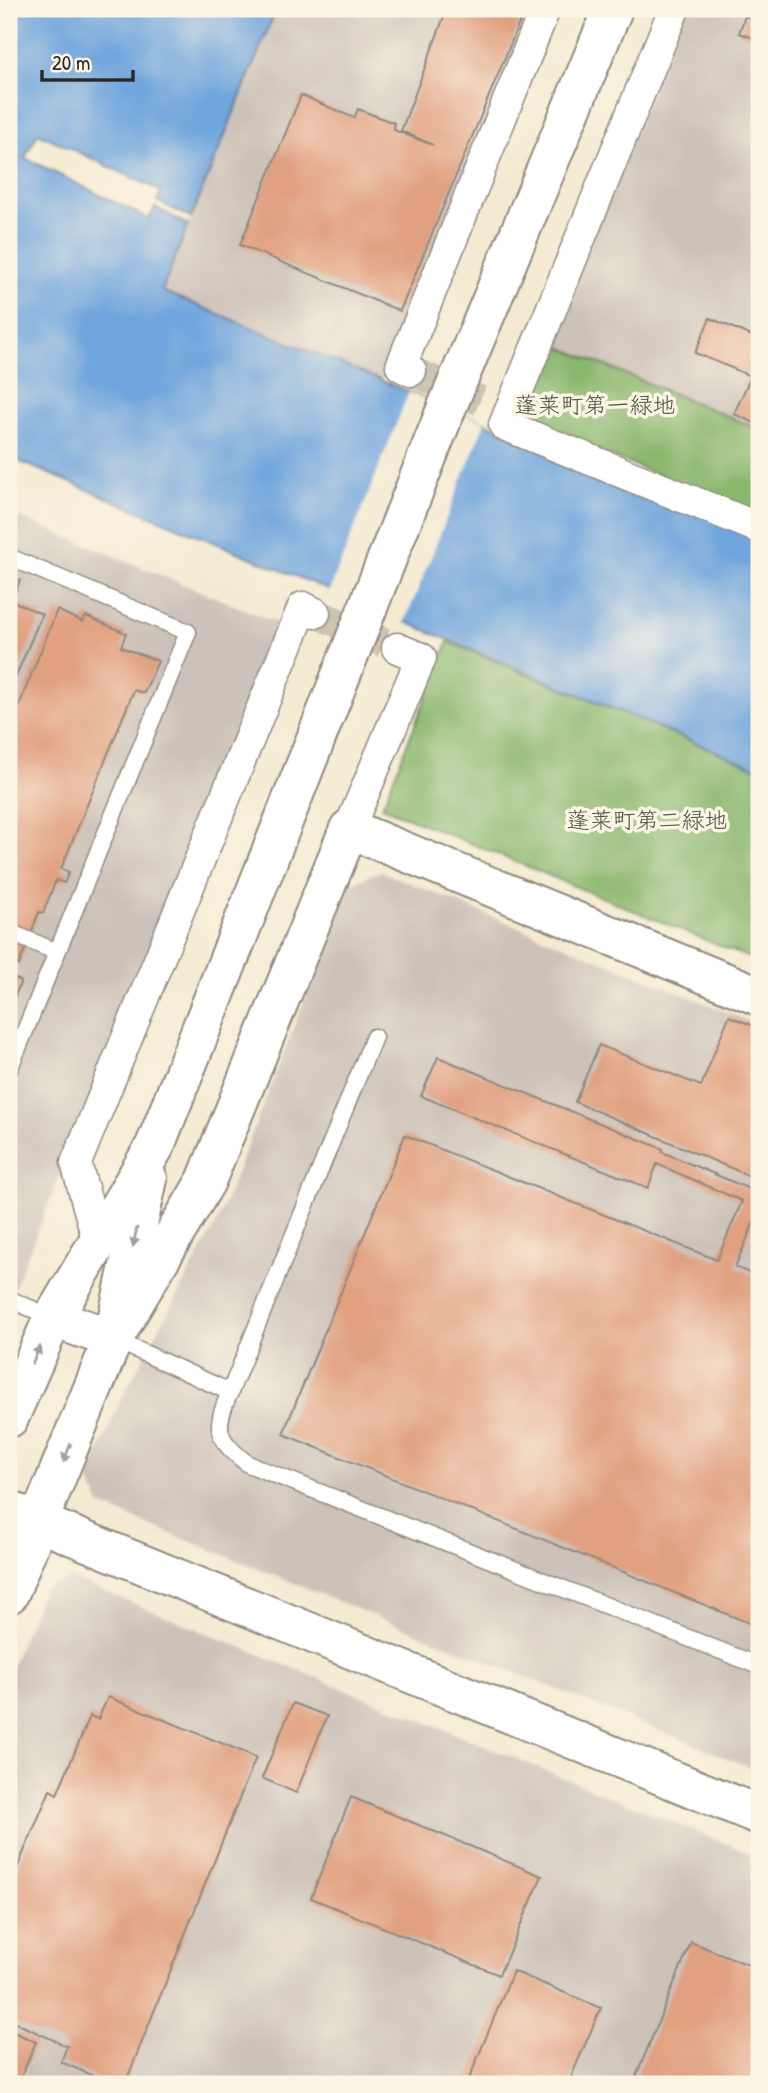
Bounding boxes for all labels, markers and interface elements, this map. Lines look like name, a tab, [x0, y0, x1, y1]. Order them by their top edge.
scale bar	[42, 38, 133, 82]
text: 20 m	[52, 48, 90, 77]
park label: 蓬莱町第一緑地	[515, 389, 676, 420]
park label: 蓬莱町第二緑地	[567, 804, 728, 835]
one-way arrow	[129, 1226, 140, 1248]
one-way arrow	[31, 1345, 42, 1366]
one-way arrow	[61, 1442, 72, 1463]

